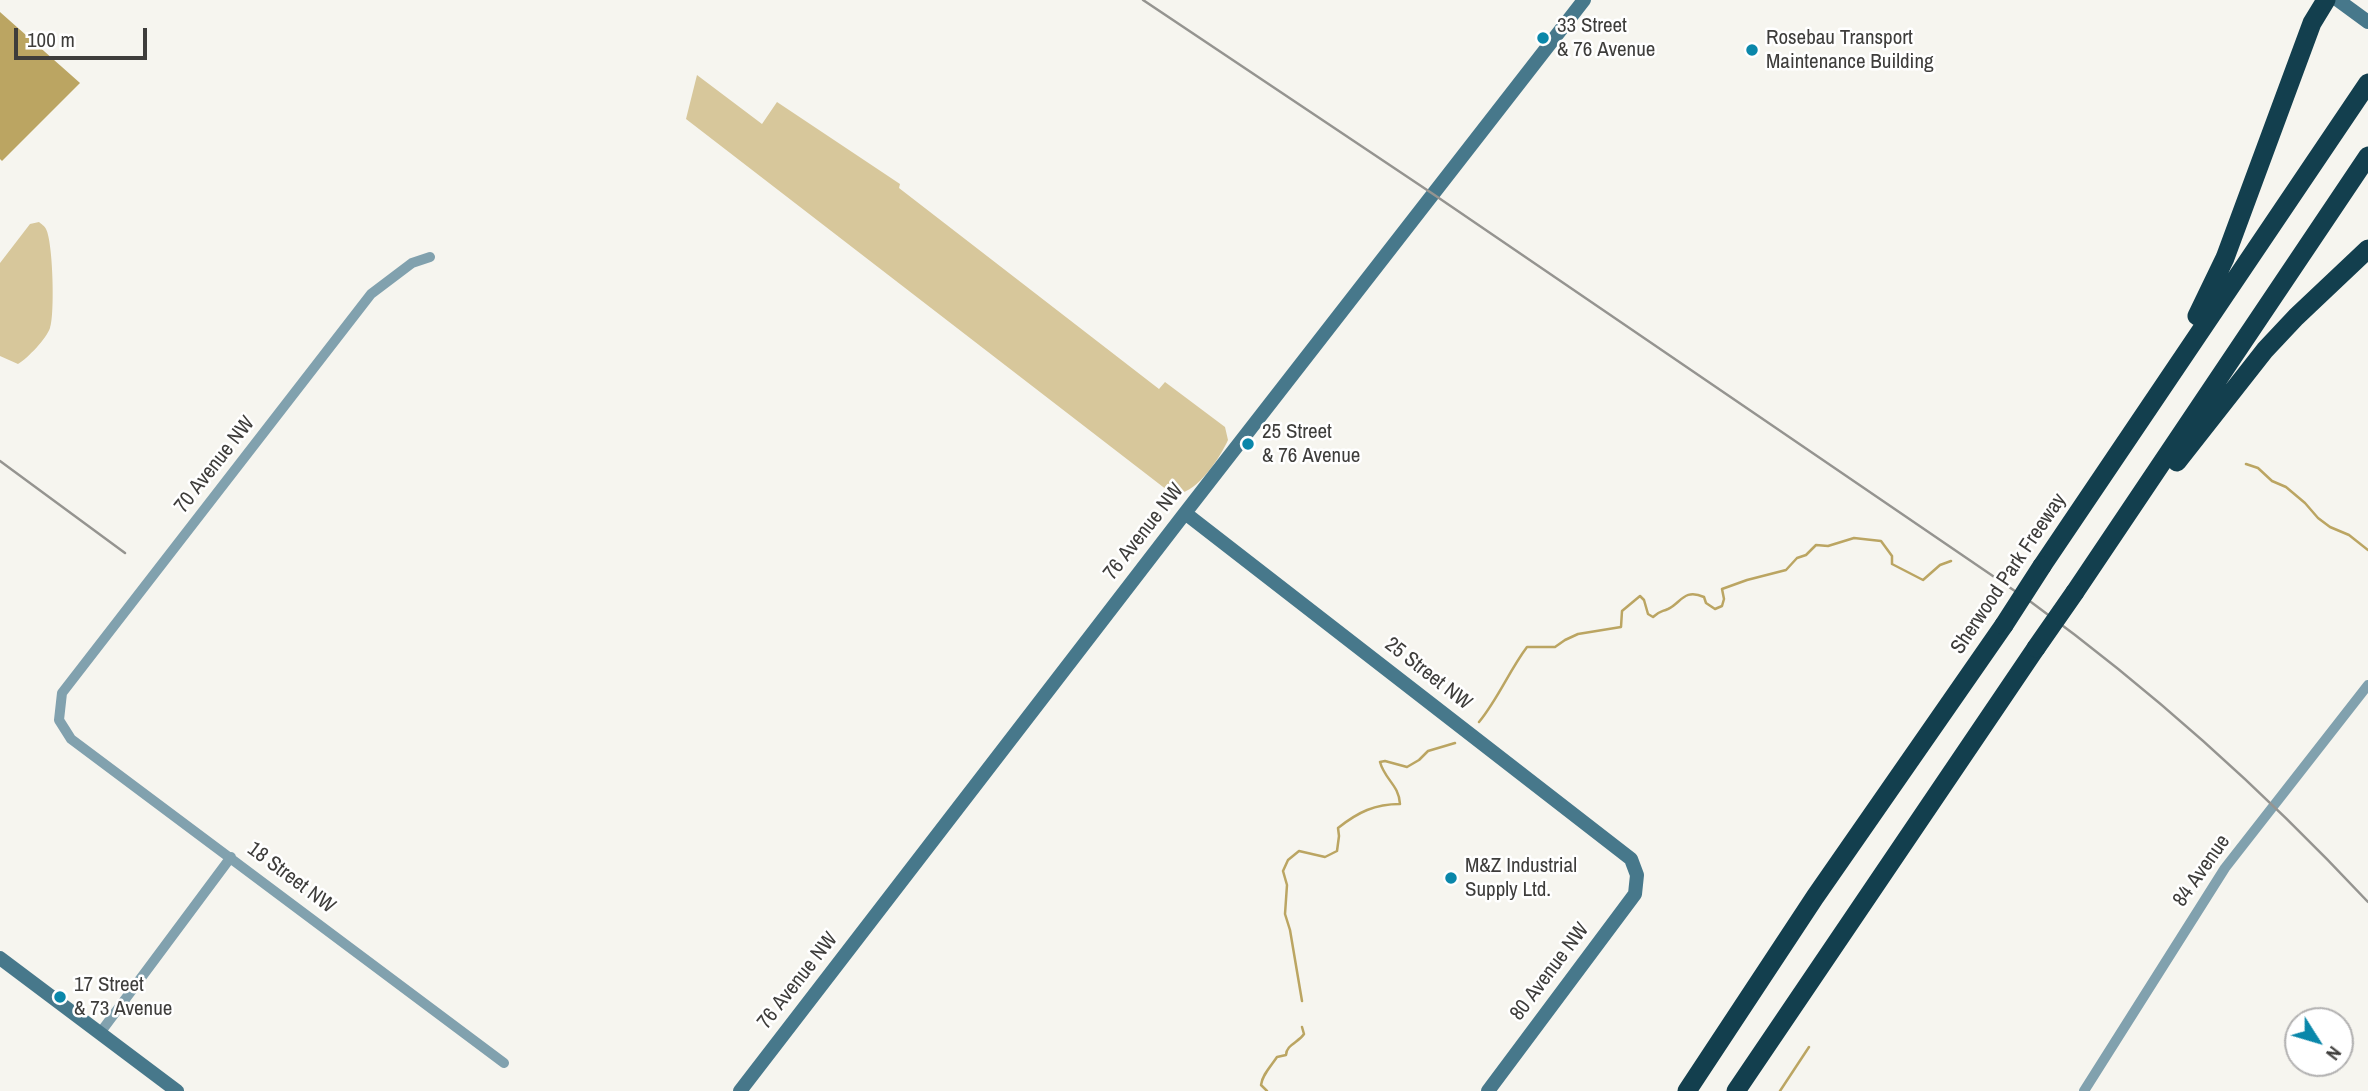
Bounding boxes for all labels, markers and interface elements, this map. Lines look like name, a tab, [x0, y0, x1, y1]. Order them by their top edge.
place label: 33 Street & 76 Avenue	[1557, 13, 1655, 63]
scale bar	[18, 14, 150, 58]
text: 100 m	[27, 25, 75, 54]
place label: Rosebau Transport Maintenance Building	[1766, 25, 1934, 75]
marker: 33 Street & 76 Avenue	[1535, 30, 1551, 46]
marker: Rosebau Transport Maintenance Building	[1744, 42, 1760, 58]
street label: 70 Avenue NW	[170, 412, 260, 518]
place label: 25 Street & 76 Avenue	[1262, 419, 1360, 469]
marker: 25 Street & 76 Avenue	[1240, 436, 1256, 452]
street label: 76 Avenue NW	[1099, 479, 1189, 585]
street label: Sherwood Park Freeway	[1946, 489, 2072, 659]
street label: 25 Street NW	[1380, 632, 1476, 716]
street label: 84 Avenue	[2168, 830, 2236, 912]
street label: 18 Street NW	[242, 837, 340, 919]
place label: M&Z Industrial Supply Ltd.	[1465, 853, 1577, 903]
marker: M&Z Industrial Supply Ltd.	[1443, 870, 1459, 886]
street label: 80 Avenue NW	[1505, 918, 1595, 1026]
street label: 76 Avenue NW	[753, 928, 843, 1034]
place label: 17 Street & 73 Avenue	[74, 972, 172, 1022]
marker: 17 Street & 73 Avenue	[52, 989, 68, 1005]
north arrow	[2284, 1007, 2354, 1077]
text: N	[2320, 1041, 2348, 1066]

